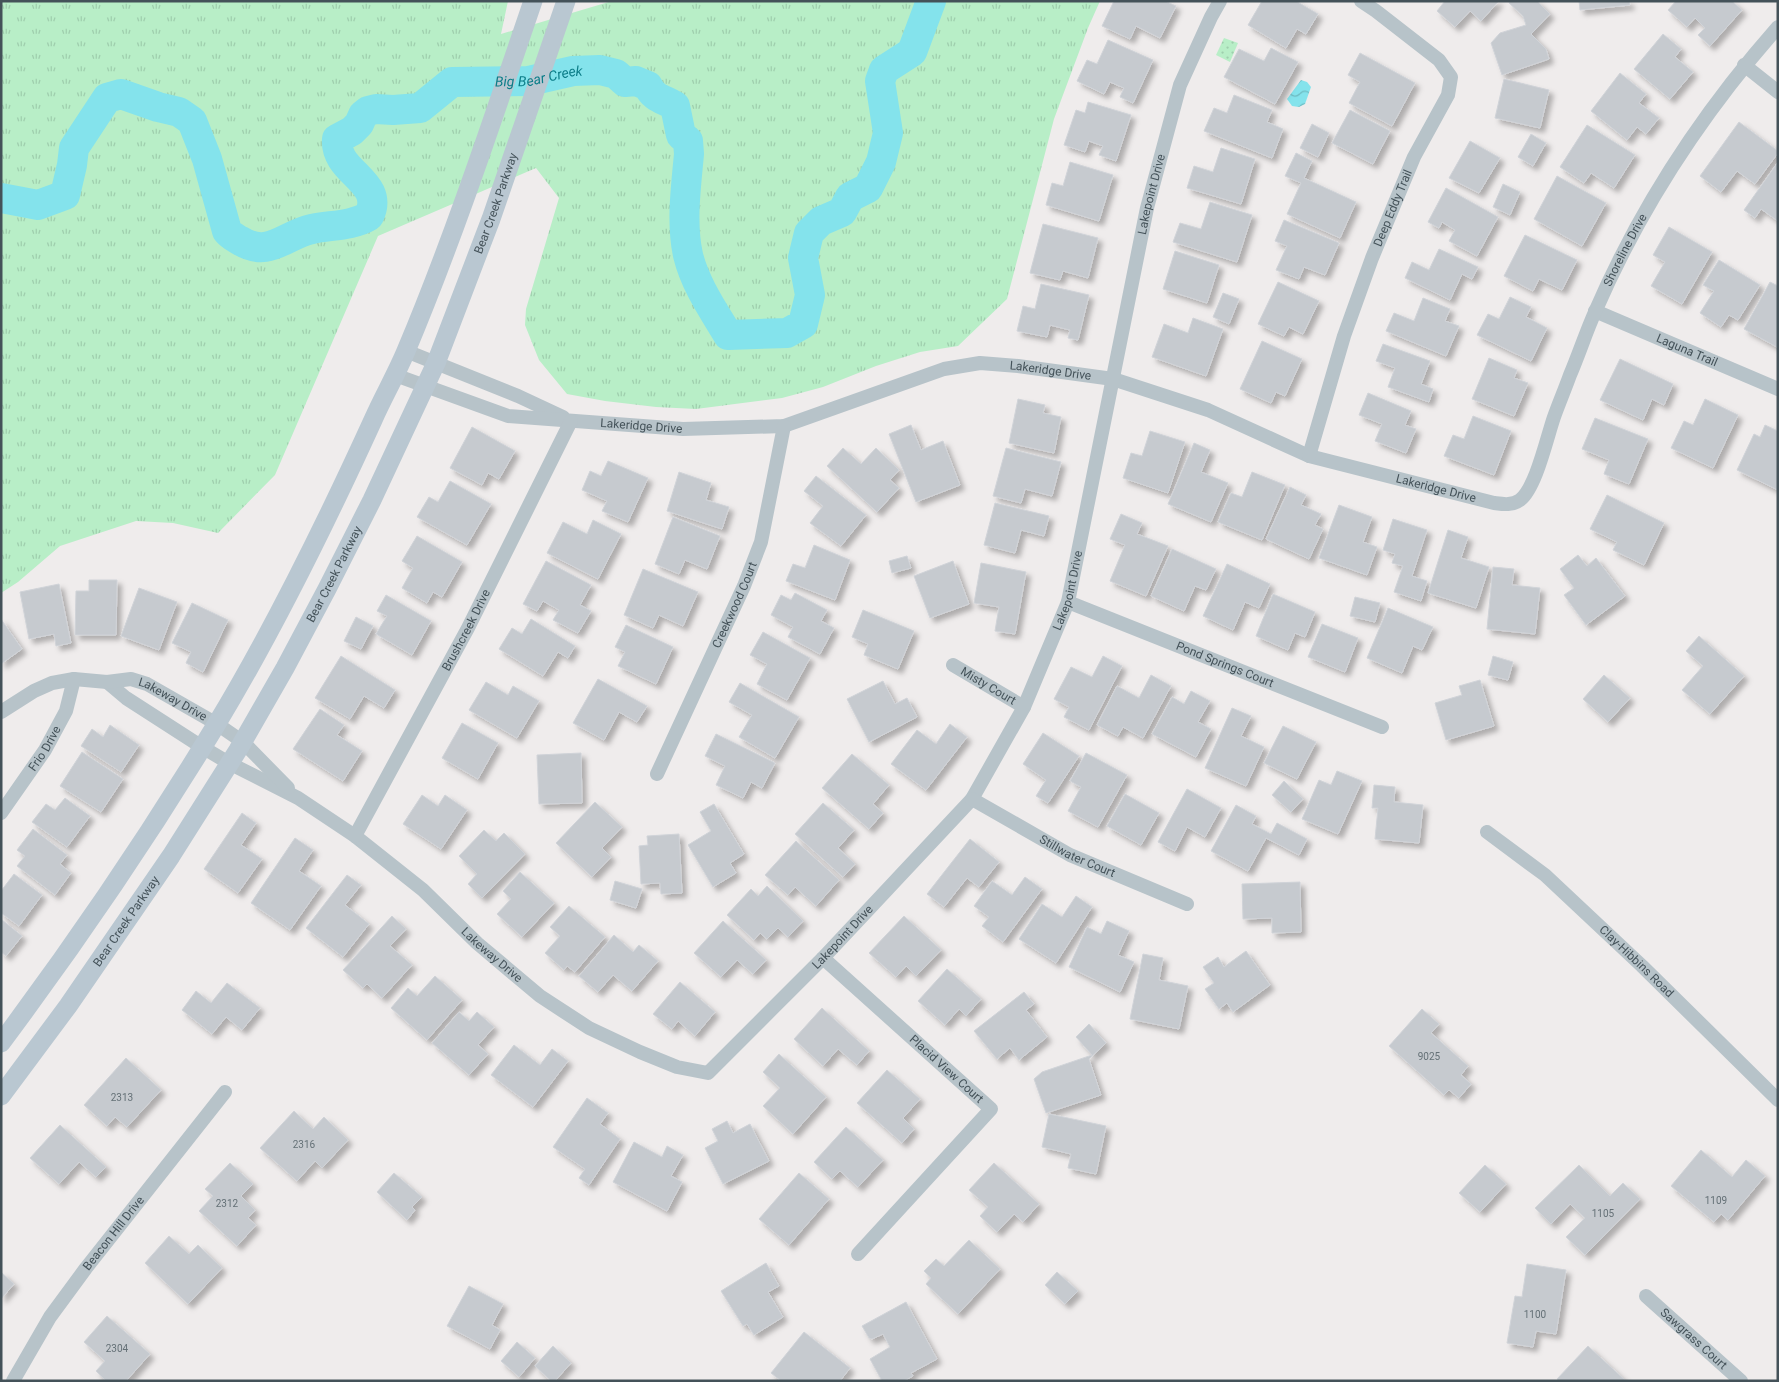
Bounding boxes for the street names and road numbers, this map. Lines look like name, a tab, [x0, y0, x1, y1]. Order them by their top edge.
street label: Bear Creek Parkway	[471, 151, 520, 256]
street label: Lakepoint Drive	[1135, 153, 1168, 236]
street label: Deep Eddy Trail	[1371, 167, 1415, 249]
street label: Shoreline Drive	[1601, 211, 1650, 288]
street label: Laguna Trail	[1654, 331, 1720, 369]
street label: Lakeridge Drive	[1009, 358, 1092, 383]
street label: Lakeridge Drive	[600, 416, 683, 436]
street label: Lakeridge Drive	[1394, 471, 1478, 505]
street label: Bear Creek Parkway	[304, 523, 365, 625]
street label: Lakepoint Drive	[1050, 549, 1085, 632]
street label: Creekwood Court	[709, 560, 760, 650]
street label: Brushcreek Drive	[439, 587, 493, 673]
street label: Pond Springs Court	[1174, 639, 1276, 690]
street label: Misty Court	[958, 664, 1018, 708]
street label: Lakeway Drive	[137, 675, 210, 724]
street label: Frio Drive	[26, 724, 64, 774]
street label: Stillwater Court	[1037, 832, 1117, 880]
street label: Bear Creek Parkway	[90, 873, 162, 969]
street label: Lakepoint Drive	[809, 902, 876, 972]
street label: Clay-Hibbins Road	[1596, 923, 1677, 1000]
street label: Lakeway Drive	[458, 925, 525, 985]
street label: Placid View Court	[907, 1032, 986, 1106]
street label: Beacon Hill Drive	[80, 1193, 147, 1273]
street label: Sawgrass Court	[1657, 1305, 1730, 1372]

